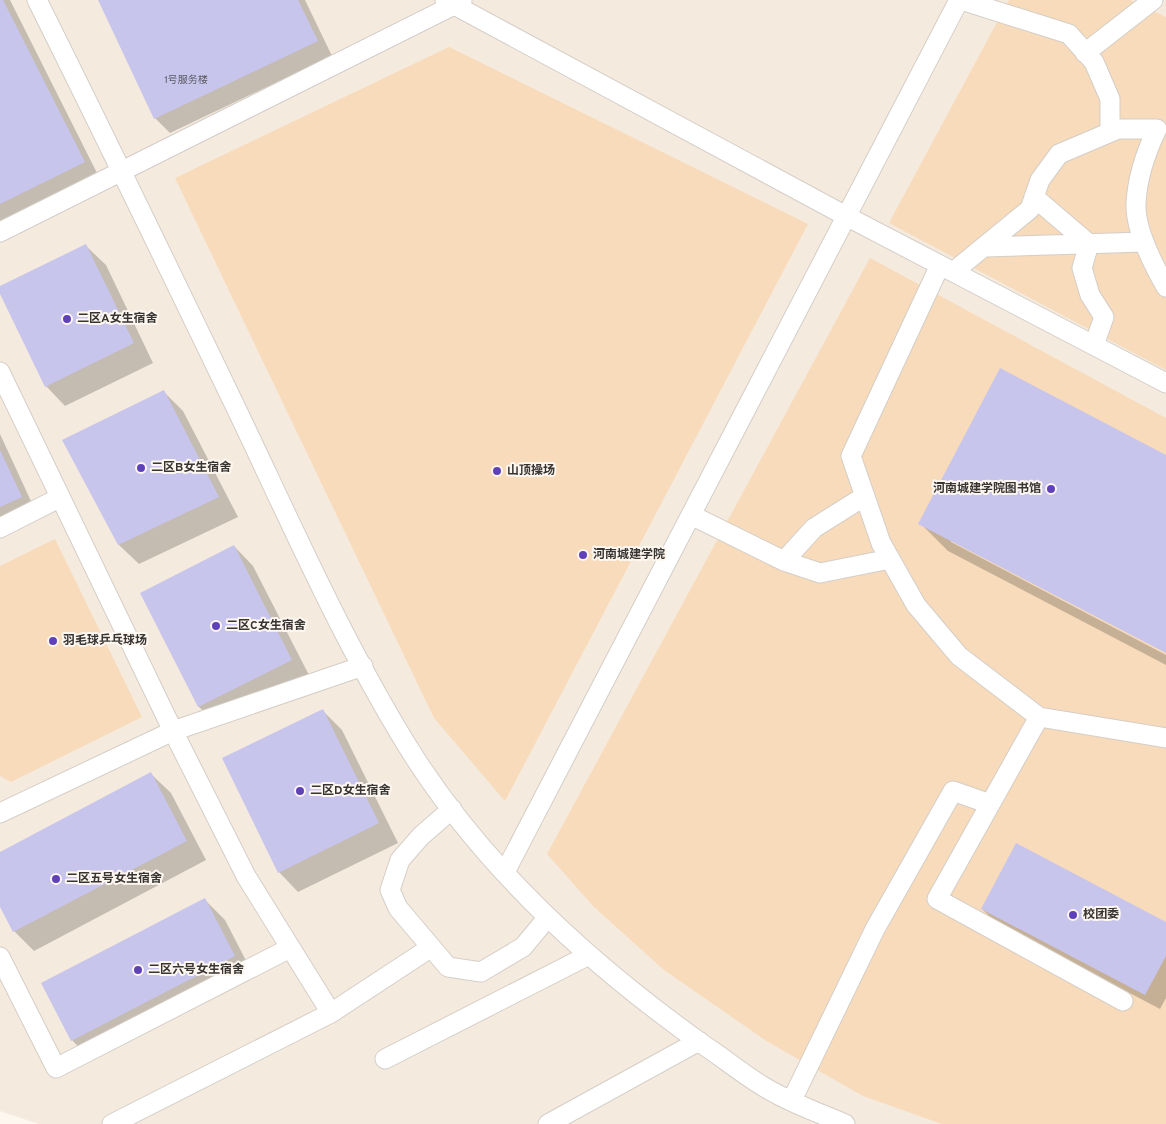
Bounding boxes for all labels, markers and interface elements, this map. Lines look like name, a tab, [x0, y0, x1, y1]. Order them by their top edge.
house number: 1号服务楼	[164, 74, 208, 87]
place label: 二区A女生宿舍	[77, 311, 158, 327]
marker: 二区A女生宿舍	[61, 313, 73, 325]
place label: 二区B女生宿舍	[151, 460, 231, 476]
marker: 二区B女生宿舍	[135, 462, 147, 474]
place label: 山顶操场	[507, 463, 555, 479]
marker: 山顶操场	[491, 465, 503, 477]
place label: 河南城建学院图书馆	[933, 481, 1041, 497]
marker: 河南城建学院图书馆	[1045, 483, 1057, 495]
place label: 河南城建学院	[593, 547, 665, 563]
marker: 河南城建学院	[577, 549, 589, 561]
place label: 二区C女生宿舍	[226, 618, 306, 634]
marker: 二区C女生宿舍	[210, 620, 222, 632]
place label: 羽毛球乒乓球场	[63, 633, 147, 649]
marker: 羽毛球乒乓球场	[47, 635, 59, 647]
place label: 二区D女生宿舍	[310, 783, 391, 799]
marker: 二区D女生宿舍	[294, 785, 306, 797]
place label: 二区五号女生宿舍	[66, 871, 162, 887]
marker: 二区五号女生宿舍	[50, 873, 62, 885]
place label: 校团委	[1083, 907, 1119, 923]
marker: 校团委	[1067, 909, 1079, 921]
place label: 二区六号女生宿舍	[148, 962, 244, 978]
marker: 二区六号女生宿舍	[132, 964, 144, 976]

